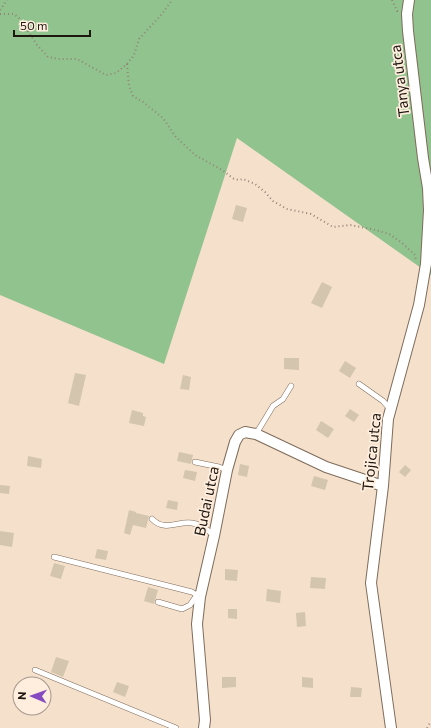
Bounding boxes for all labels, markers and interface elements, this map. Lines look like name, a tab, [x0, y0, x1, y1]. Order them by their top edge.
scale bar	[14, 12, 90, 38]
text: 50 m	[20, 18, 48, 32]
street label: Tanya utca	[386, 44, 412, 118]
street label: Trojica utca	[358, 412, 384, 492]
street label: Budai utca	[190, 464, 222, 538]
north arrow	[12, 676, 52, 716]
text: N	[15, 691, 28, 700]

